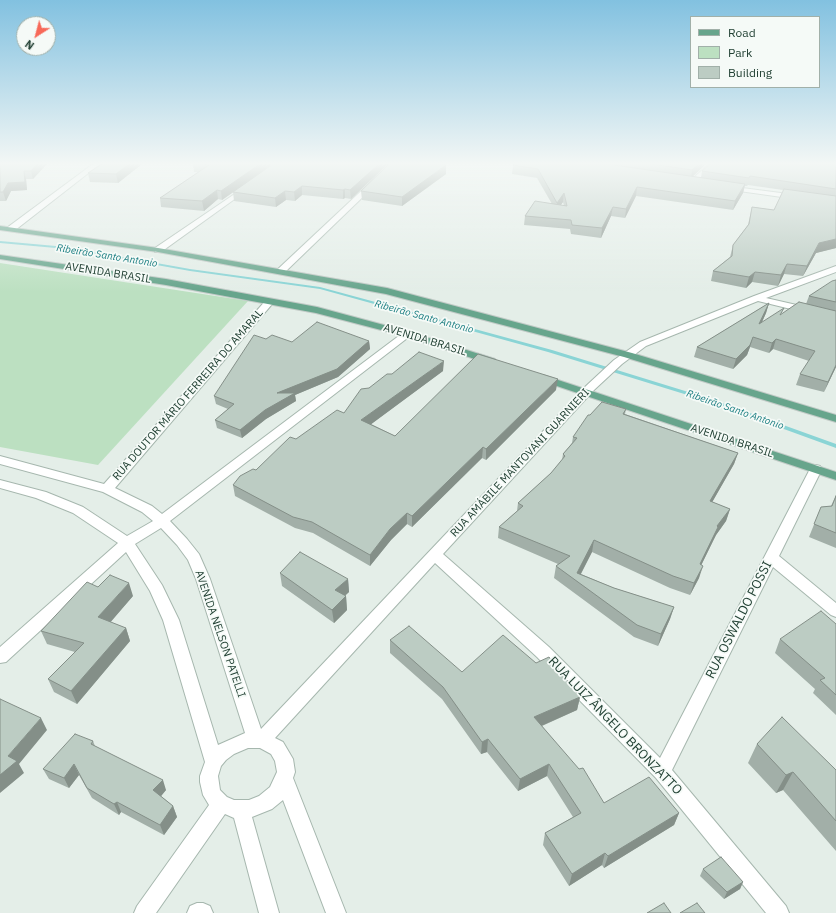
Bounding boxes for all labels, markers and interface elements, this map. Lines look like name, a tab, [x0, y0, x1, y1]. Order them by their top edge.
north arrow	[16, 16, 56, 56]
legend	[690, 16, 820, 88]
text: Road	[728, 25, 756, 40]
text: N	[22, 37, 37, 53]
text: Park	[728, 45, 752, 60]
text: Building	[728, 65, 772, 80]
water label: Ribeirão Santo Antonio	[56, 242, 158, 270]
street label: AVENIDA BRASIL	[64, 260, 152, 286]
water label: Ribeirão Santo Antonio	[373, 298, 475, 336]
street label: RUA DOUTOR MÁRIO FERREIRA DO AMARAL	[110, 307, 266, 483]
street label: AVENIDA BRASIL	[382, 321, 468, 359]
street label: RUA AMÁBILE MANTOVANI GUARNIERI	[448, 386, 592, 540]
water label: Ribeirão Santo Antonio	[685, 388, 785, 432]
street label: AVENIDA BRASIL	[689, 421, 775, 461]
street label: RUA OSWALDO POSSI	[703, 559, 775, 681]
street label: AVENIDA NELSON PATELLI	[192, 569, 248, 699]
street label: RUA LUIZ ÂNGELO BRONZATTO	[545, 654, 685, 798]

